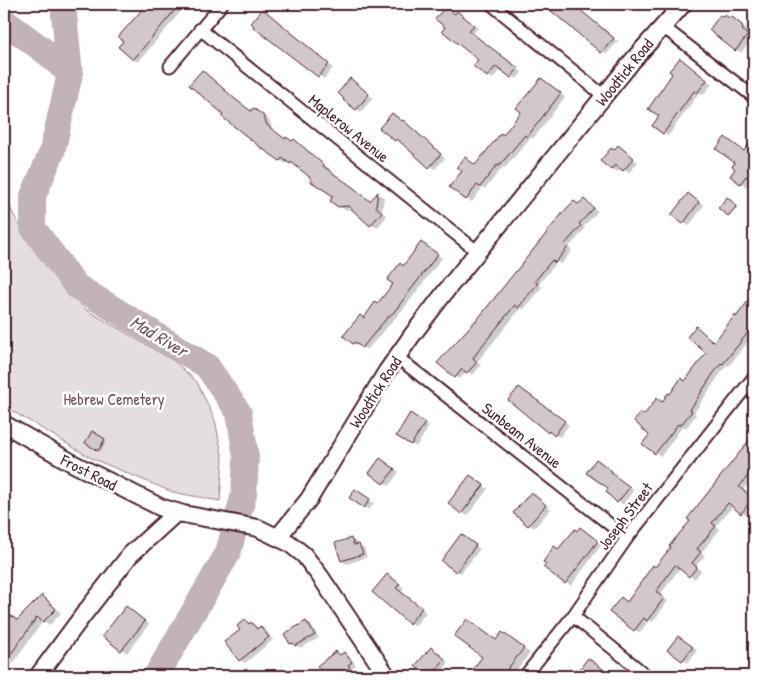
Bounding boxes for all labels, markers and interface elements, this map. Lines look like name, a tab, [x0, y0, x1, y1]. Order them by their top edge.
street label: Woodtick Road	[590, 34, 658, 110]
street label: Maplerow Avenue	[304, 89, 394, 168]
water label: Mad River	[126, 309, 194, 364]
street label: Woodtick Road	[344, 352, 406, 432]
park label: Hebrew Cemetery	[63, 388, 165, 410]
street label: Sunbeam Avenue	[478, 397, 567, 473]
street label: Frost Road	[56, 448, 121, 495]
street label: Joseph Street	[592, 477, 658, 554]

